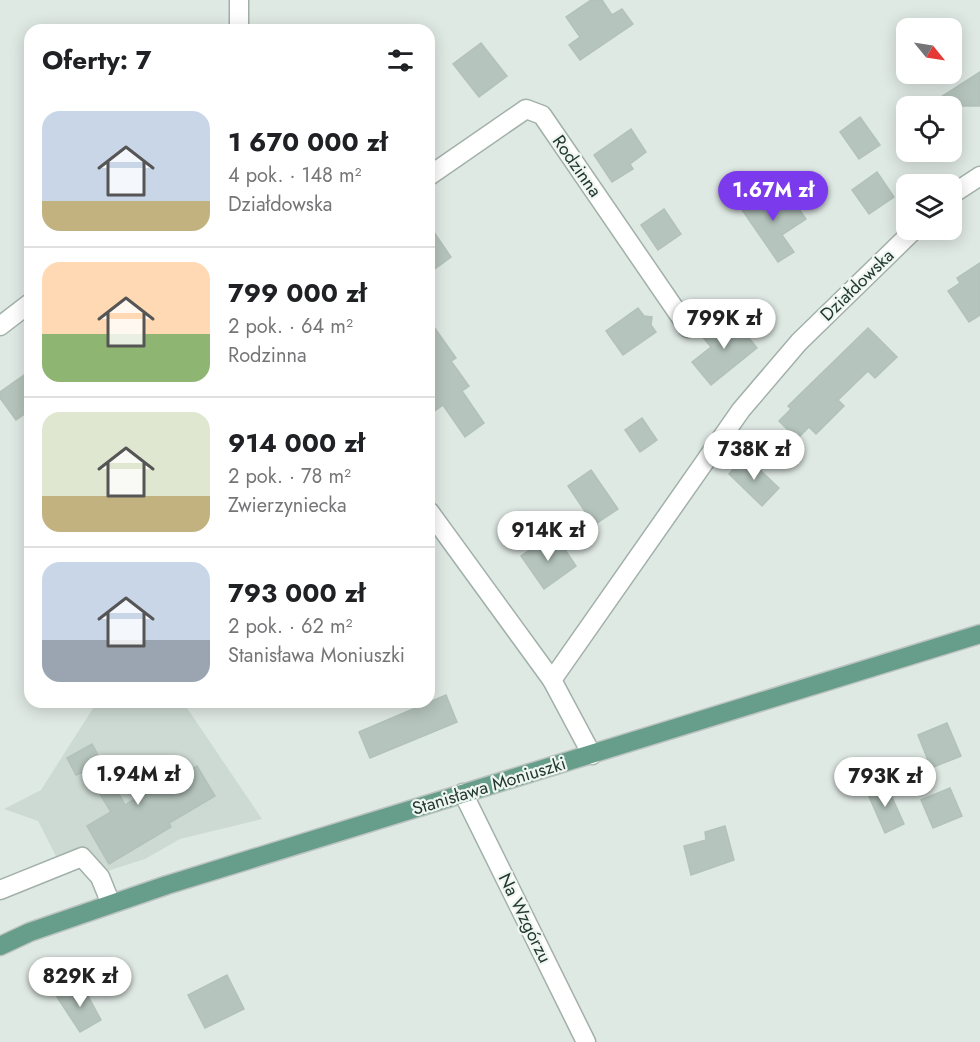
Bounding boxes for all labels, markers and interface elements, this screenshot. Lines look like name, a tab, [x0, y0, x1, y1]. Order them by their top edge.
north arrow	[896, 18, 962, 84]
map controls	[896, 18, 962, 240]
text: Oferty: 7	[42, 41, 152, 79]
icon: filters	[384, 44, 417, 77]
button: locate	[896, 96, 962, 162]
text: 1 670 000 zł	[228, 123, 387, 161]
street label: Rodzinna	[546, 130, 608, 202]
icon: home	[90, 135, 162, 207]
text: 4 pok. · 148 m²	[228, 161, 361, 190]
pin: 1.67M zł	[711, 171, 835, 222]
button: layers	[896, 174, 962, 240]
text: 1.67M zł	[732, 176, 814, 205]
text: Działdowska	[228, 190, 332, 219]
street label: Działdowska	[814, 243, 900, 327]
text: 799 000 zł	[228, 274, 366, 312]
icon: home	[90, 286, 162, 358]
pin: 799K zł	[669, 299, 779, 350]
text: 799K zł	[687, 304, 761, 333]
text: 2 pok. · 64 m²	[228, 312, 353, 341]
text: Rodzinna	[228, 341, 307, 370]
text: 914 000 zł	[228, 424, 365, 462]
pin: 738K zł	[699, 430, 809, 481]
text: 738K zł	[718, 435, 790, 464]
icon: home	[90, 436, 162, 508]
text: 2 pok. · 78 m²	[228, 462, 351, 491]
text: Zwierzyniecka	[228, 491, 347, 520]
pin: 914K zł	[493, 511, 603, 562]
text: 914K zł	[511, 516, 585, 545]
text: 793 000 zł	[228, 574, 365, 612]
icon: home	[90, 586, 162, 658]
text: 2 pok. · 62 m²	[228, 612, 353, 641]
text: Stanisława Moniuszki	[228, 641, 405, 670]
street label: Stanisława Moniuszki	[409, 750, 569, 822]
pin: 1.94M zł	[76, 755, 200, 806]
pin: 793K zł	[830, 757, 940, 808]
text: 1.94M zł	[96, 760, 180, 789]
text: 793K zł	[848, 762, 922, 791]
street label: Na Wzgórzu	[492, 869, 558, 967]
pin: 829K zł	[25, 957, 135, 1008]
text: 829K zł	[43, 962, 117, 991]

